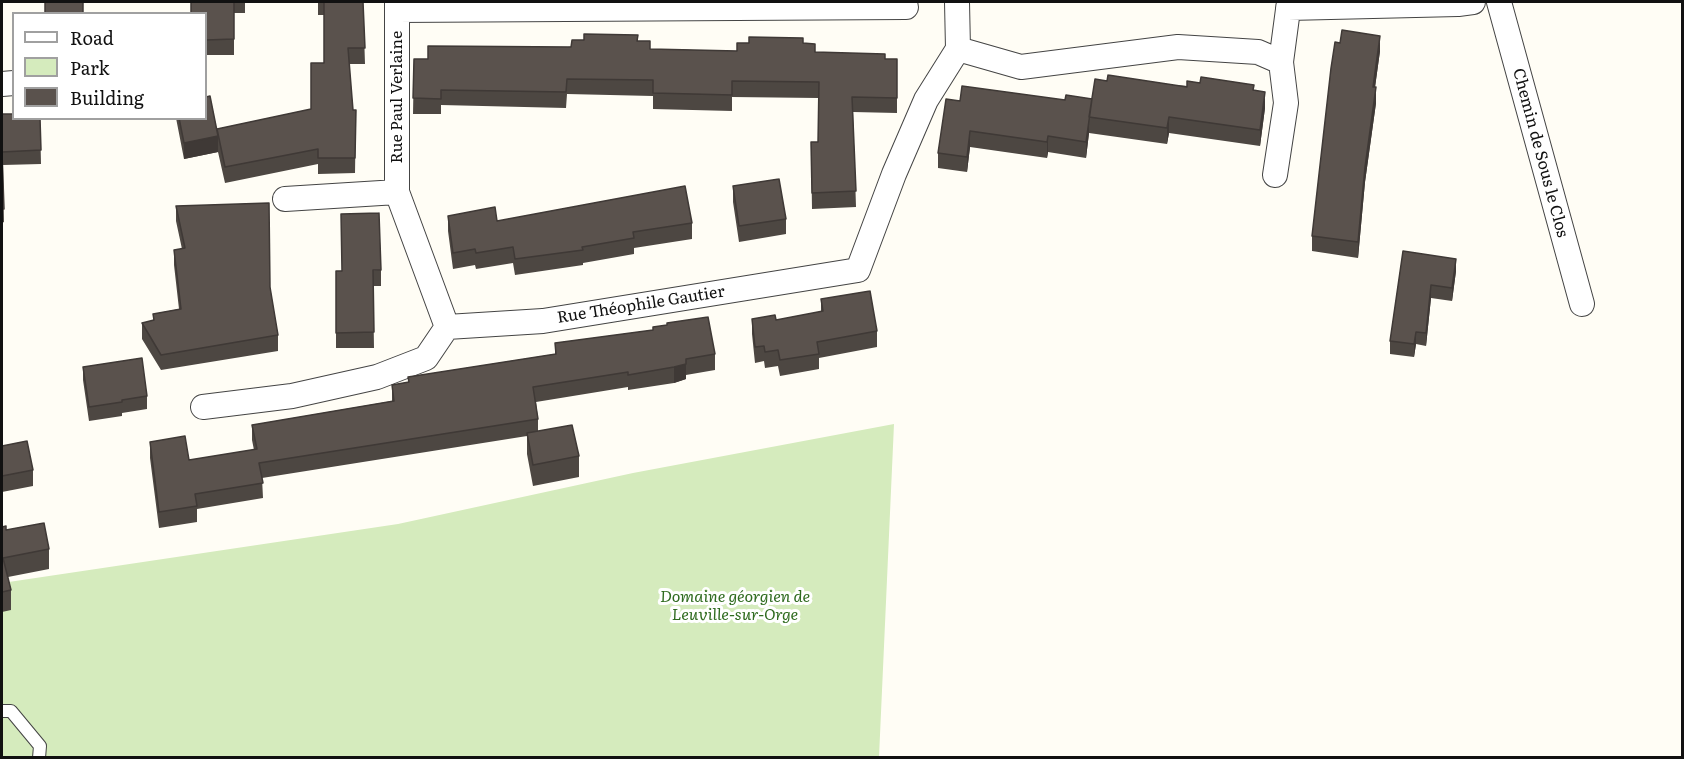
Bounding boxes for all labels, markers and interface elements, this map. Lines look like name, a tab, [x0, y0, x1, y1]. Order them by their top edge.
legend	[12, 12, 207, 120]
text: Road	[70, 24, 114, 51]
street label: Rue Paul Verlaine	[387, 31, 407, 163]
text: Park	[70, 54, 109, 81]
street label: Chemin de Sous le Clos	[1508, 66, 1572, 240]
text: Building	[70, 84, 144, 111]
street label: Rue Théophile Gautier	[556, 282, 726, 328]
park label: Domaine géorgien de Leuville-sur-Orge	[660, 587, 810, 625]

